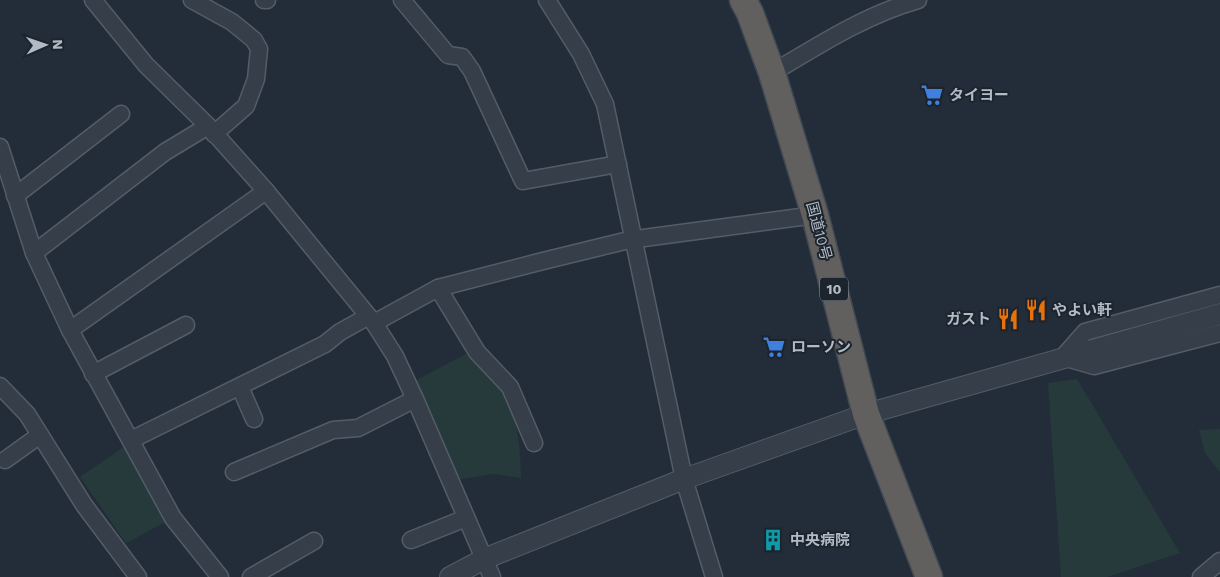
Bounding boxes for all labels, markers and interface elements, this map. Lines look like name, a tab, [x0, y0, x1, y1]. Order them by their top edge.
north arrow	[20, 20, 70, 70]
text: N	[50, 39, 66, 50]
supermarket icon: タイヨー	[919, 82, 945, 108]
place label: タイヨー	[949, 86, 1009, 104]
street label: 国道10号	[803, 200, 835, 262]
road number: 10	[820, 278, 848, 300]
restaurant icon: やよい軒	[1023, 297, 1049, 323]
place label: やよい軒	[1052, 301, 1112, 319]
restaurant icon: ガスト	[995, 306, 1021, 332]
place label: ガスト	[946, 310, 991, 328]
supermarket icon: ローソン	[761, 334, 787, 360]
place label: ローソン	[791, 338, 851, 356]
building icon: 中央病院	[760, 527, 786, 553]
place label: 中央病院	[790, 531, 850, 549]

